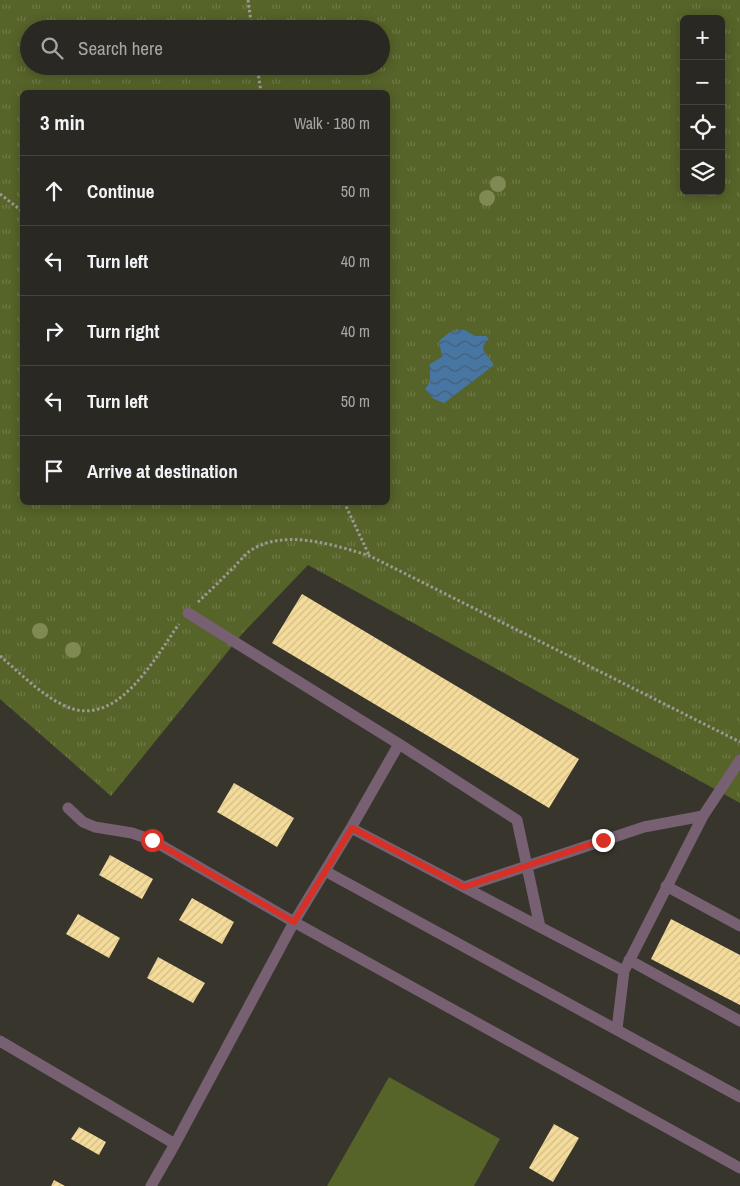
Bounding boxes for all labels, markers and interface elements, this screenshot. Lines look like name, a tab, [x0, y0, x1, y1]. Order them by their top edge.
map controls	[680, 15, 725, 195]
button: +	[680, 15, 725, 60]
search box	[20, 20, 390, 75]
icon: search	[38, 34, 66, 62]
text: Search here	[78, 35, 163, 61]
button: −	[680, 60, 725, 105]
button: locate	[680, 105, 725, 150]
text: 3 min	[40, 108, 85, 137]
text: Walk · 180 m	[294, 112, 370, 134]
button: layers	[680, 150, 725, 195]
icon: ahead	[40, 177, 68, 205]
text: Continue	[87, 178, 155, 204]
text: 50 m	[341, 180, 370, 202]
icon: left	[40, 247, 68, 275]
text: Turn left	[87, 248, 148, 274]
text: 40 m	[341, 250, 370, 272]
icon: right	[40, 317, 68, 345]
text: Turn right	[87, 318, 159, 344]
text: 40 m	[341, 320, 370, 342]
icon: left	[40, 387, 68, 415]
text: Turn left	[87, 388, 148, 414]
text: 50 m	[341, 390, 370, 412]
icon: arrive	[40, 457, 68, 485]
text: Arrive at destination	[87, 458, 238, 484]
route start	[141, 829, 164, 852]
route end	[592, 829, 615, 852]

